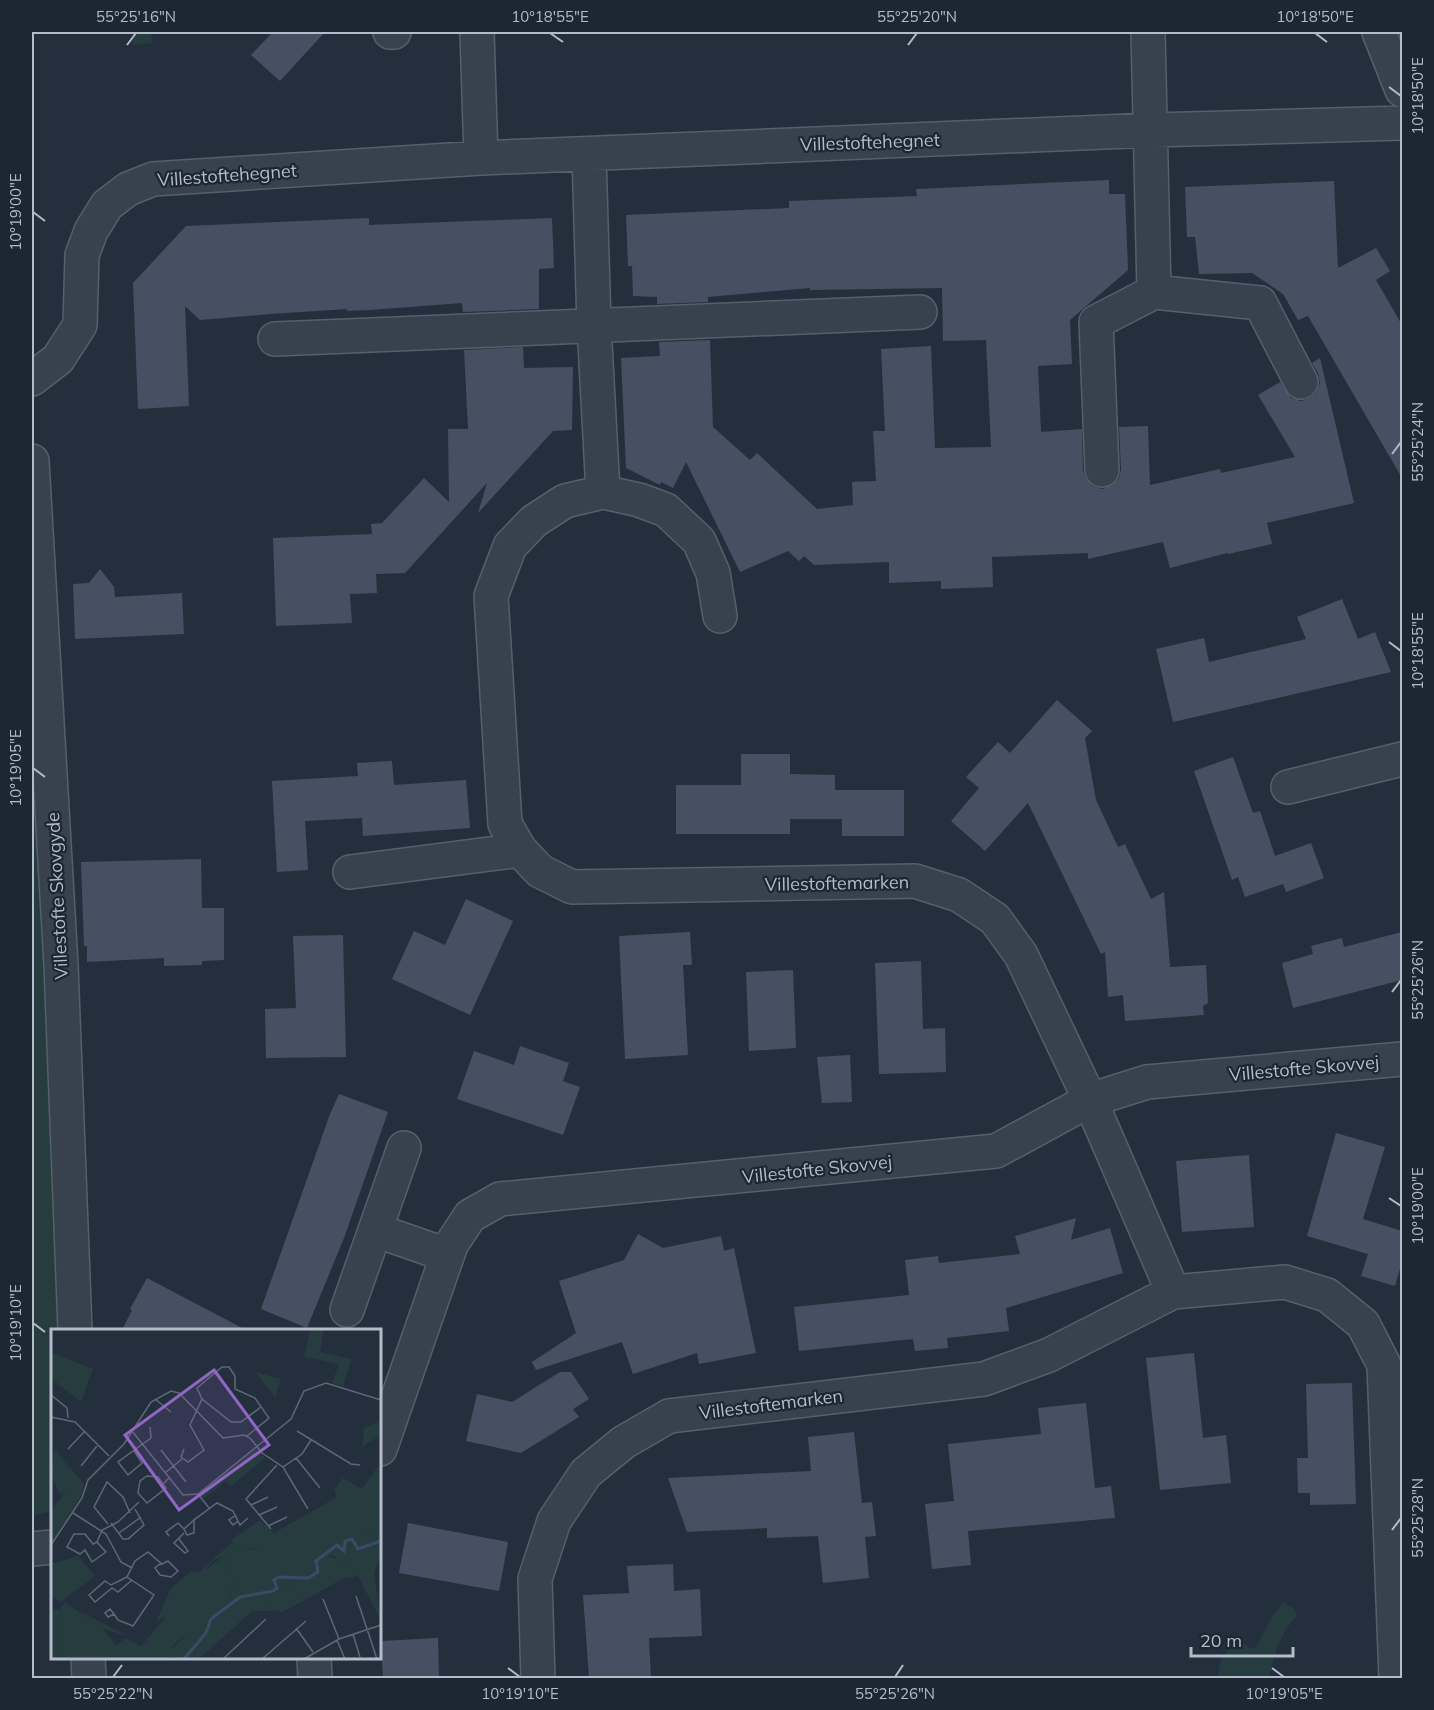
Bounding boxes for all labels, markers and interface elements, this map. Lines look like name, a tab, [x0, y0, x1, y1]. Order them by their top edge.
text: 55°25'16"N	[96, 7, 176, 26]
text: 10°18'55"E	[511, 7, 589, 26]
text: 55°25'20"N	[877, 7, 957, 26]
text: 10°18'50"E	[1276, 7, 1354, 26]
text: 10°18'50"E	[1408, 57, 1427, 135]
street label: Villestoftehegnet	[800, 128, 940, 156]
street label: Villestoftehegnet	[156, 159, 298, 191]
text: 10°19'00"E	[6, 173, 25, 251]
text: 55°25'24"N	[1408, 402, 1427, 482]
text: 10°18'55"E	[1408, 612, 1427, 690]
text: 10°19'05"E	[6, 729, 25, 807]
street label: Villestofte Skovgyde	[41, 812, 73, 980]
street label: Villestoftemarken	[764, 870, 910, 896]
text: 55°25'26"N	[1408, 940, 1427, 1020]
street label: Villestofte Skovvej	[1228, 1050, 1380, 1086]
street label: Villestofte Skovvej	[741, 1150, 893, 1188]
text: 10°19'00"E	[1408, 1167, 1427, 1245]
text: 10°19'10"E	[6, 1284, 25, 1362]
inset map	[51, 1329, 381, 1659]
street label: Villestoftemarken	[698, 1384, 844, 1424]
text: 55°25'28"N	[1408, 1478, 1427, 1558]
scale bar	[1191, 1620, 1293, 1658]
text: 20 m	[1200, 1629, 1242, 1652]
text: 55°25'22"N	[73, 1684, 153, 1703]
text: 10°19'10"E	[481, 1684, 559, 1703]
text: 55°25'26"N	[855, 1684, 935, 1703]
text: 10°19'05"E	[1245, 1684, 1323, 1703]

